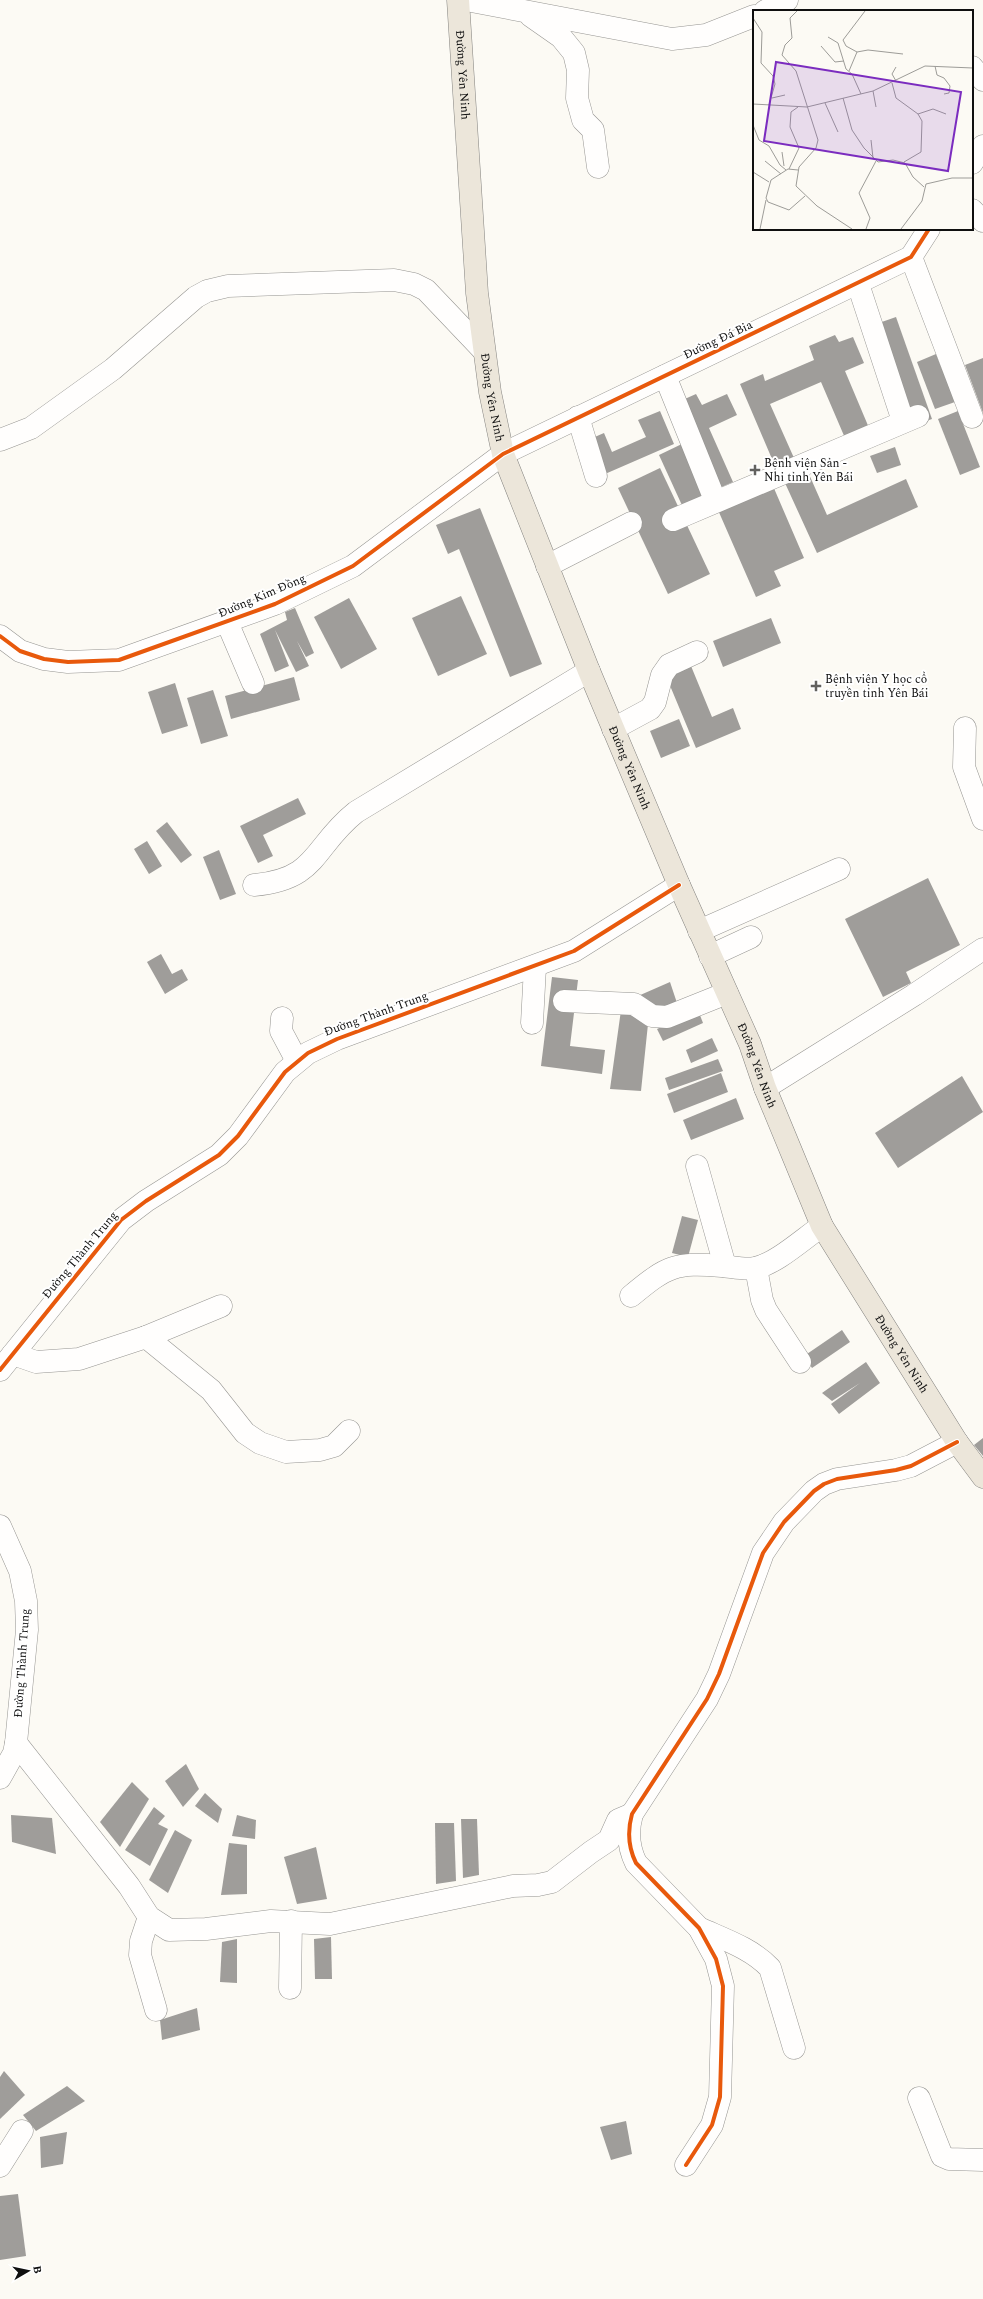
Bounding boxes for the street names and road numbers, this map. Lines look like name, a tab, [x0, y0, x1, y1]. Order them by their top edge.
street label: Đường Yên Ninh	[450, 29, 475, 120]
street label: Đường Đá Bia	[680, 316, 756, 364]
street label: Đường Yên Ninh	[475, 352, 510, 443]
street label: Đường Kim Đồng	[215, 569, 309, 623]
street label: Đường Yên Ninh	[603, 722, 656, 813]
street label: Đường Thành Trung	[321, 986, 431, 1042]
street label: Đường Yên Ninh	[732, 1020, 782, 1111]
street label: Đường Thành Trung	[38, 1207, 122, 1303]
street label: Đường Yên Ninh	[870, 1311, 934, 1397]
street label: Đường Thành Trung	[9, 1608, 35, 1718]

